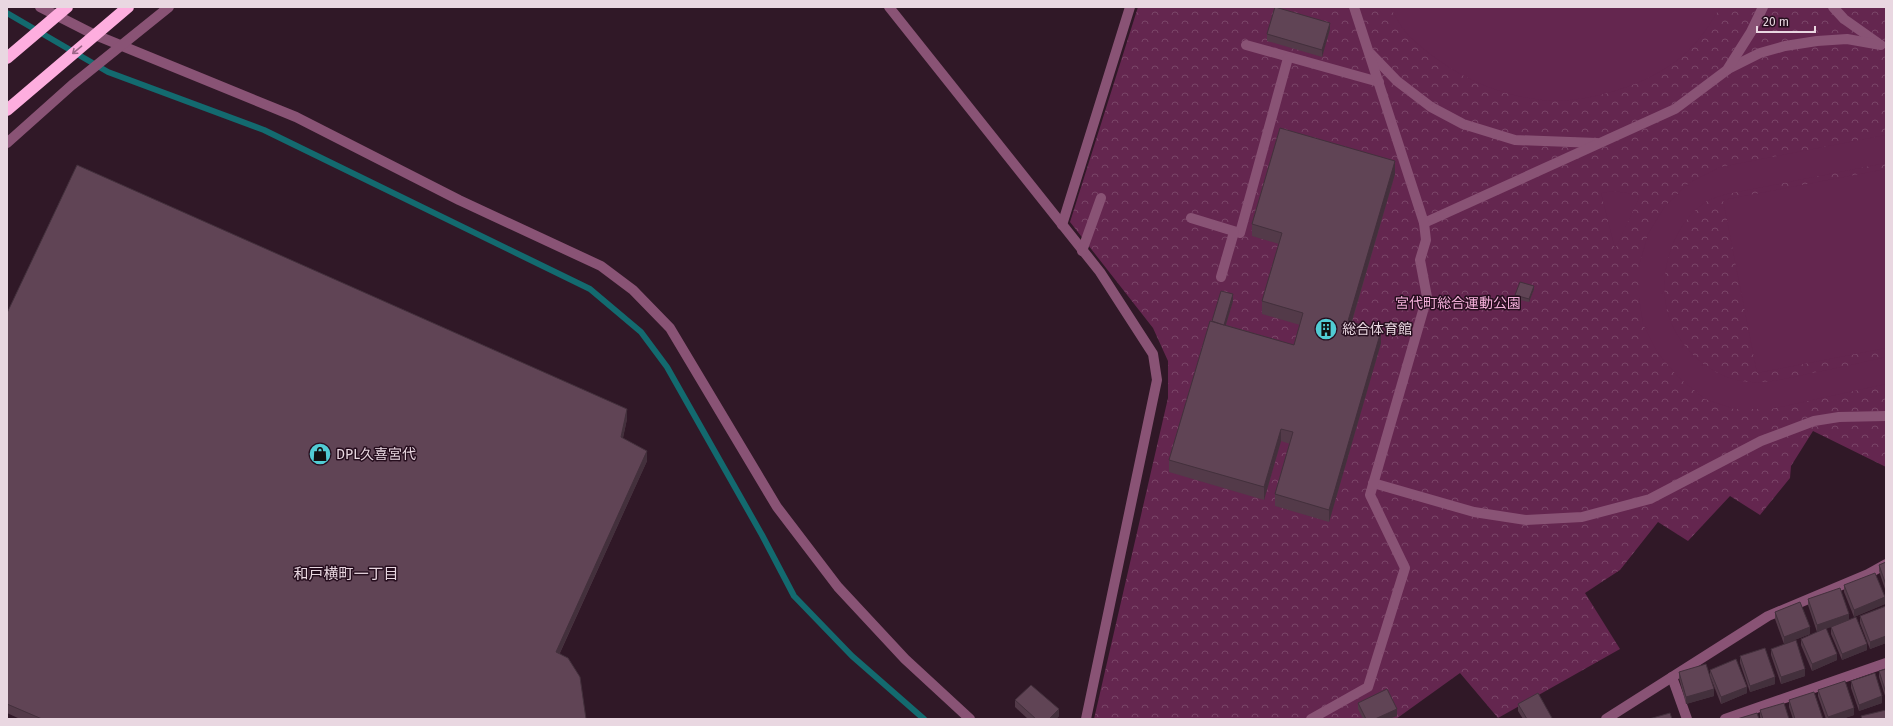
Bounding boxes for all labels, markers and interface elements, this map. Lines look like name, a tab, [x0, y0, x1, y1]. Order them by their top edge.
scale bar	[1757, 8, 1815, 34]
text: 20 m	[1763, 15, 1789, 29]
one-way arrow	[72, 46, 83, 55]
park label: 宮代町総合運動公園	[1395, 295, 1521, 312]
building icon: 総合体育館	[1313, 316, 1339, 342]
place label: 総合体育館	[1342, 321, 1412, 338]
shop icon: DPL久喜宮代	[307, 441, 333, 467]
place label: DPL久喜宮代	[336, 446, 416, 463]
district label: 和戸横町一丁目	[293, 565, 399, 583]

